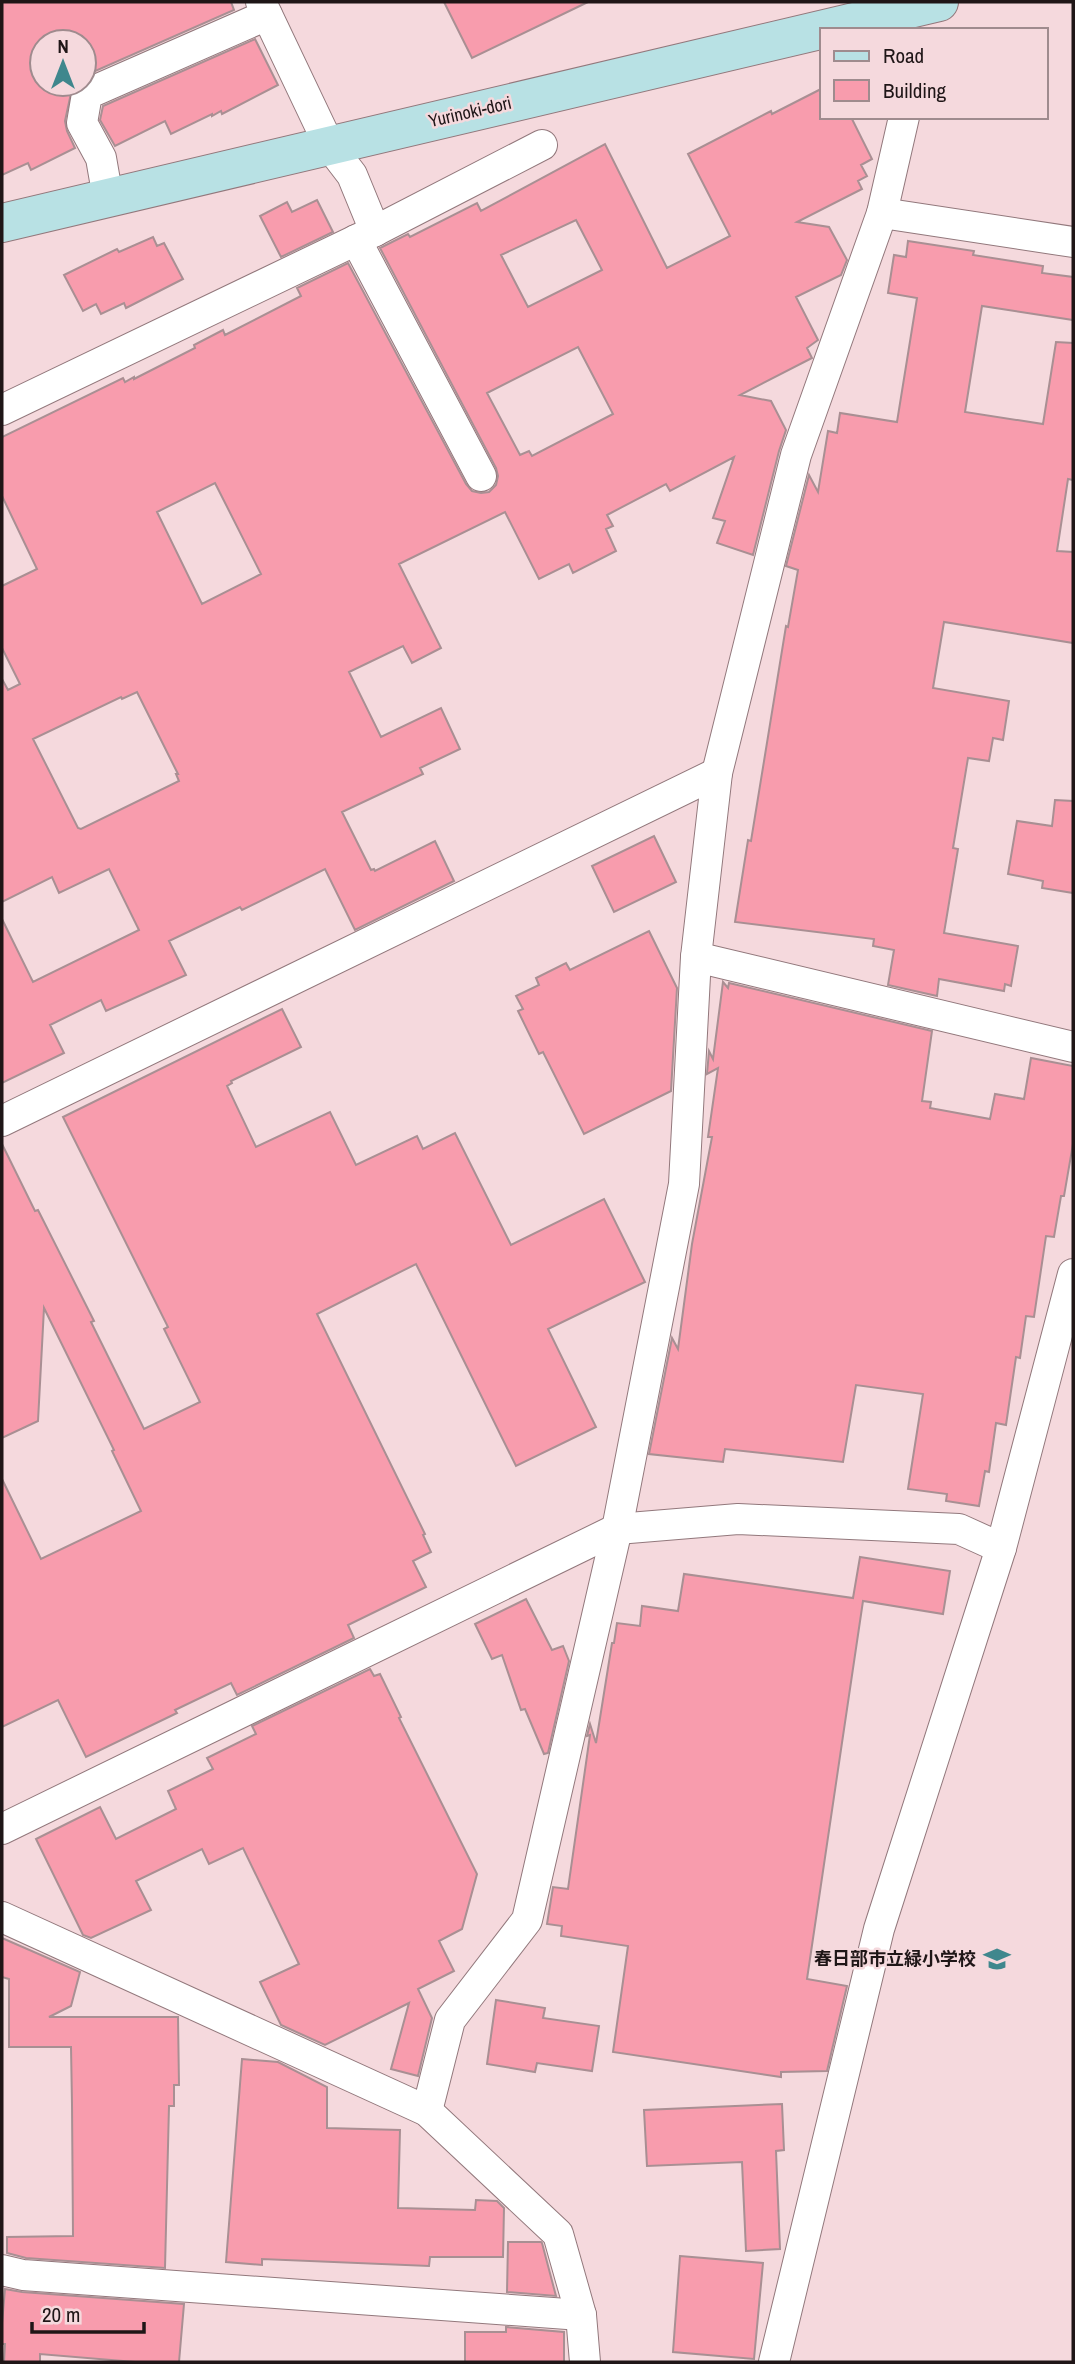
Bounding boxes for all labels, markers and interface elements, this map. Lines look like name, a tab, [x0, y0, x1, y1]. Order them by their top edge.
north arrow	[28, 28, 98, 98]
legend	[820, 28, 1047, 119]
text: N	[57, 33, 69, 59]
text: Road	[883, 41, 924, 70]
text: Building	[883, 76, 947, 105]
street label: Yurinoki-dori	[426, 90, 514, 133]
school or university icon: 春日部市立緑小学校	[982, 1944, 1012, 1974]
place label: 春日部市立緑小学校	[814, 1946, 976, 1971]
scale bar	[32, 2290, 144, 2334]
text: 20 m	[42, 2300, 80, 2329]

